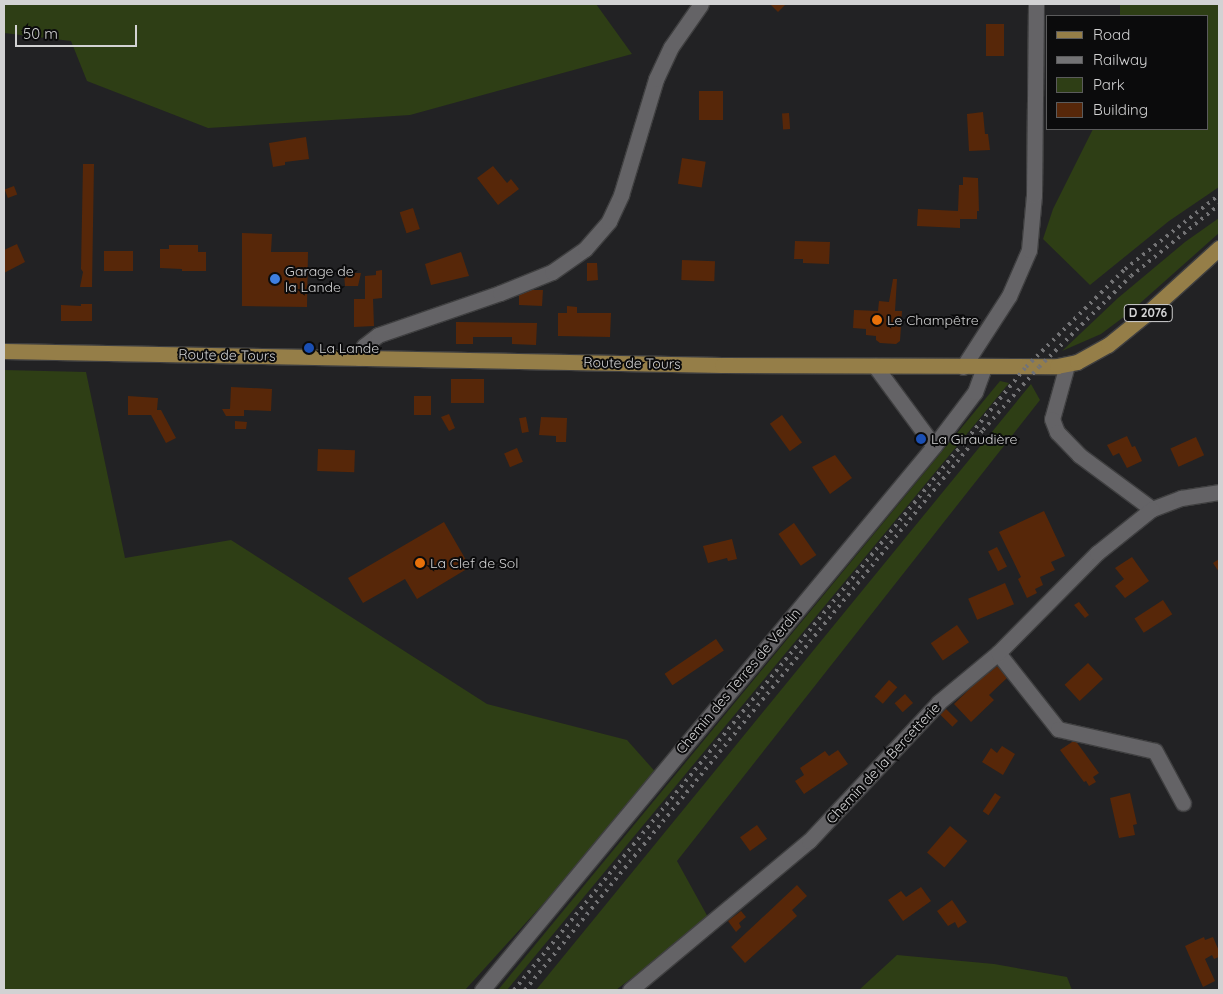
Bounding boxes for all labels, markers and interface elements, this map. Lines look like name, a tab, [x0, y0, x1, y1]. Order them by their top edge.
scale bar	[18, 15, 140, 47]
legend	[1046, 15, 1208, 130]
text: 50 m	[23, 24, 58, 43]
text: Road	[1093, 25, 1130, 44]
text: Railway	[1093, 50, 1148, 69]
text: Park	[1093, 75, 1125, 94]
text: Building	[1093, 100, 1148, 119]
place label: Garage de la Lande	[285, 263, 354, 296]
marker: Garage de la Lande	[269, 273, 281, 285]
road number: D 2076	[1123, 304, 1173, 322]
place label: Le Champêtre	[887, 312, 979, 328]
marker: Le Champêtre	[871, 314, 883, 326]
place label: La Lande	[319, 340, 379, 356]
marker: La Lande	[303, 342, 315, 354]
street label: Route de Tours	[178, 346, 276, 364]
street label: Route de Tours	[583, 354, 681, 372]
place label: La Giraudière	[931, 431, 1017, 447]
marker: La Giraudière	[915, 433, 927, 445]
place label: La Clef de Sol	[430, 555, 519, 571]
marker: La Clef de Sol	[414, 557, 426, 569]
street label: Chemin des Terres de Verdin	[672, 605, 804, 757]
street label: Chemin de la Bercetterie	[823, 699, 943, 827]

